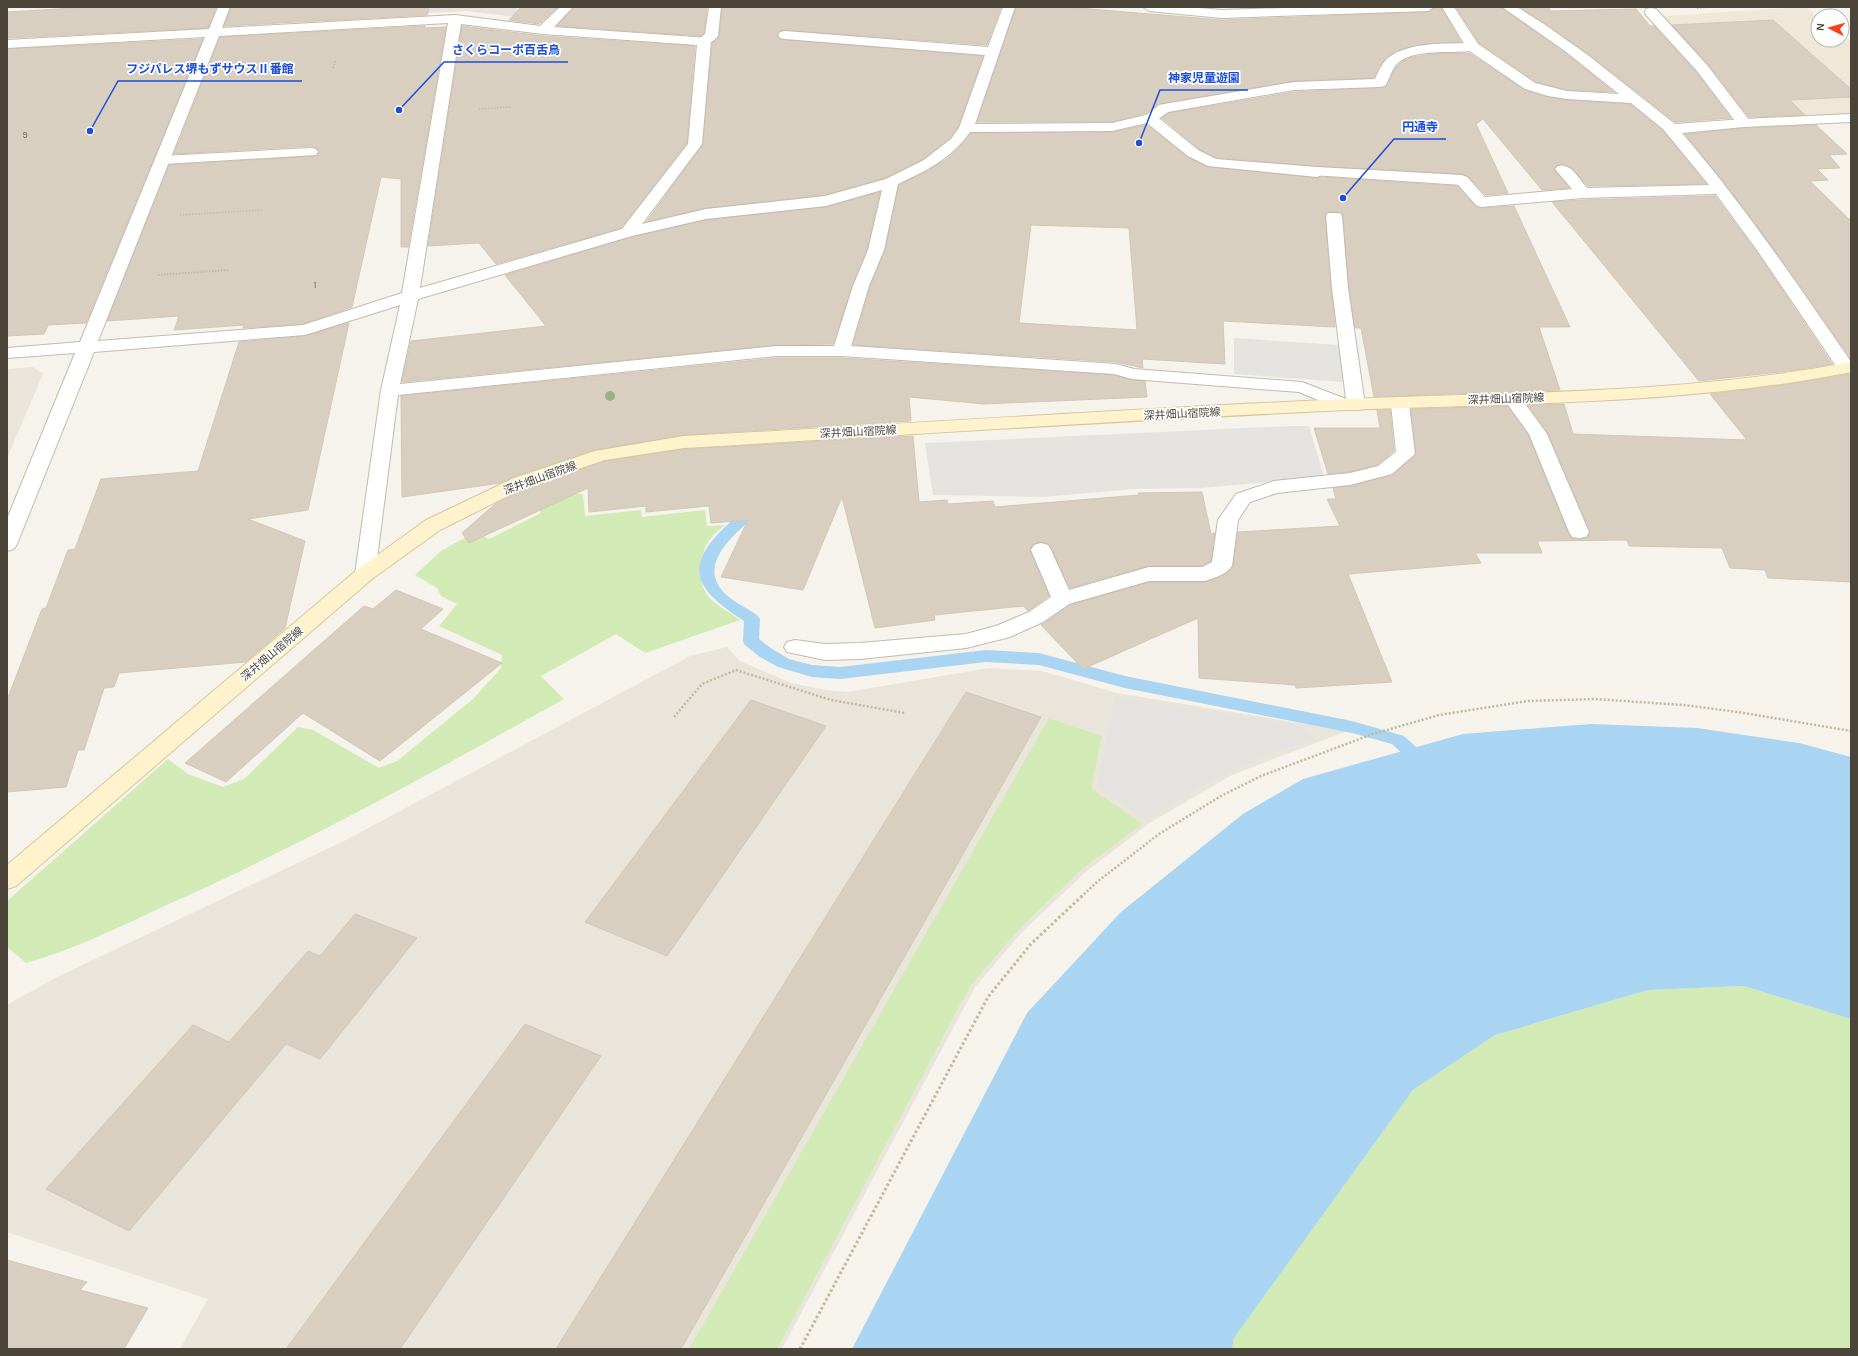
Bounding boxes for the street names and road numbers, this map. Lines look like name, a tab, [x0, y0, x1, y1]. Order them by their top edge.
street label: 深井畑山宿院線	[1467, 391, 1545, 407]
street label: 深井畑山宿院線	[1143, 405, 1221, 423]
street label: 深井畑山宿院線	[819, 423, 897, 441]
street label: 深井畑山宿院線	[502, 459, 578, 497]
street label: 深井畑山宿院線	[238, 624, 306, 684]

